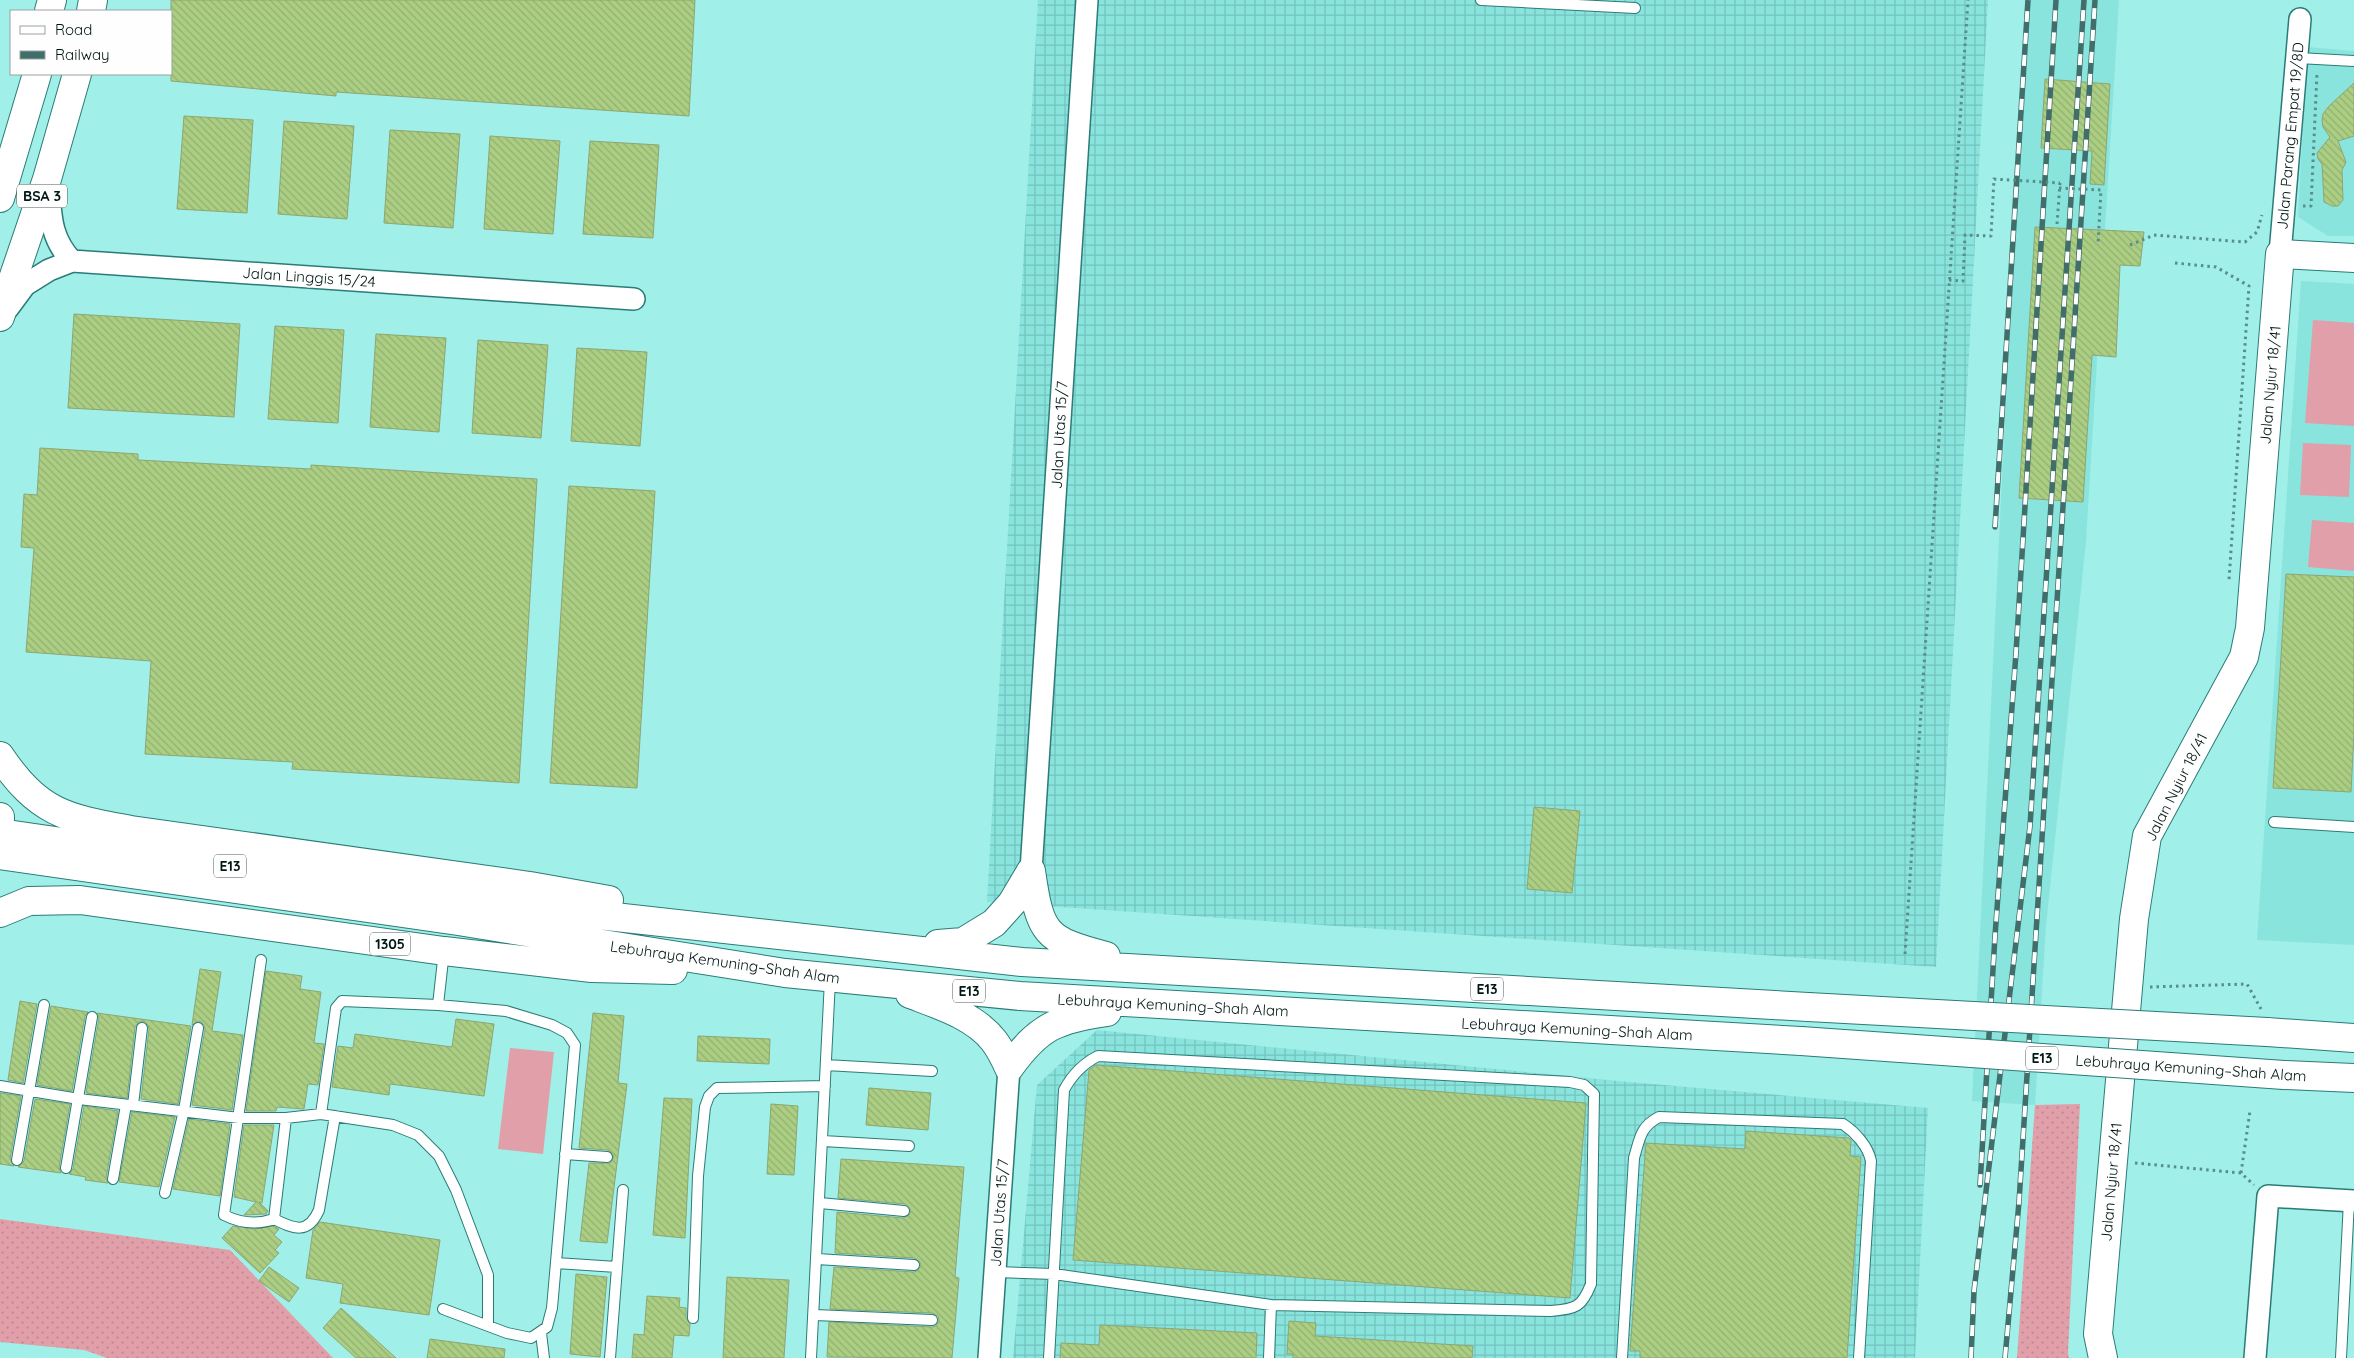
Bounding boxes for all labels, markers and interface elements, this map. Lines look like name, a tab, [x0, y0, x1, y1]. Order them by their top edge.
legend	[10, 10, 172, 75]
text: Road	[55, 20, 92, 39]
street label: Jalan Parang Empat 19/8D	[2272, 41, 2308, 230]
text: Railway	[55, 45, 110, 64]
road number: BSA 3	[17, 185, 67, 208]
street label: Jalan Linggis 15/24	[242, 263, 376, 291]
street label: Jalan Nyiur 18/41	[2255, 325, 2285, 445]
street label: Jalan Utas 15/7	[1047, 380, 1071, 490]
street label: Jalan Nyiur 18/41	[2141, 730, 2211, 844]
road number: E13	[214, 854, 246, 878]
road number: 1305	[370, 932, 410, 956]
street label: Lebuhraya Kemuning–Shah Alam	[609, 936, 841, 988]
road number: E13	[1471, 978, 1503, 1001]
road number: E13	[953, 979, 985, 1002]
street label: Lebuhraya Kemuning–Shah Alam	[1057, 989, 1289, 1021]
street label: Lebuhraya Kemuning–Shah Alam	[1461, 1013, 1693, 1045]
road number: E13	[2026, 1046, 2058, 1070]
street label: Lebuhraya Kemuning–Shah Alam	[2075, 1050, 2307, 1086]
street label: Jalan Nyiur 18/41	[2096, 1122, 2126, 1242]
street label: Jalan Utas 15/7	[986, 1158, 1012, 1268]

